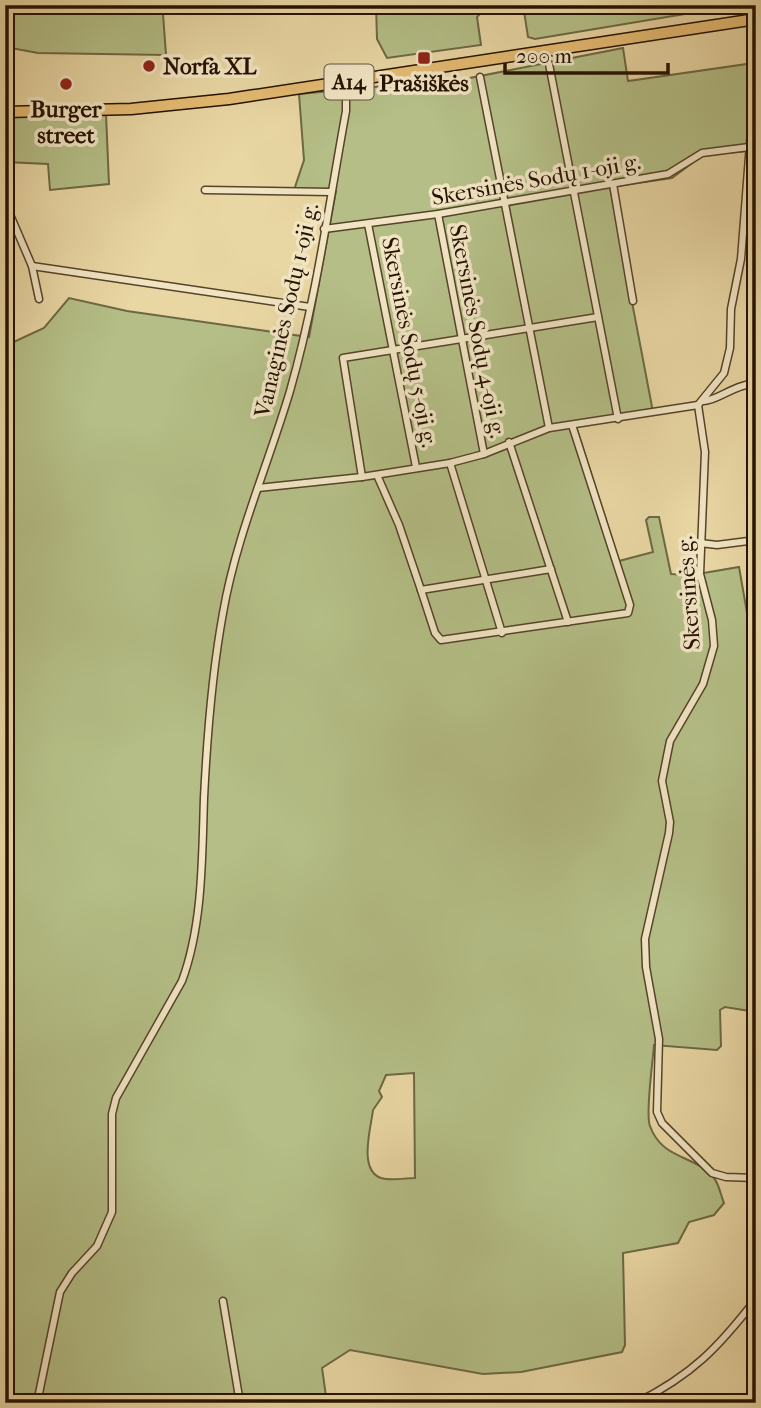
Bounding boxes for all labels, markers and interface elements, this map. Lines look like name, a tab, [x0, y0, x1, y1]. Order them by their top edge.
scale bar	[505, 32, 668, 76]
text: 200 m	[516, 44, 572, 68]
marker: Prašiškės	[416, 50, 432, 66]
place label: Norfa XL	[163, 53, 257, 80]
marker: Norfa XL	[141, 58, 157, 74]
road number: A14	[324, 64, 374, 100]
place label: Prašiškės	[379, 70, 469, 97]
marker: Burger street	[58, 76, 74, 92]
place label: Burger street	[30, 96, 103, 149]
street label: Skersinės Sodų 1-oji g.	[429, 148, 643, 211]
street label: Vanaginės Sodų 1-oji g.	[248, 200, 324, 421]
street label: Skersinės Sodų 4-oji g.	[444, 222, 511, 440]
street label: Skersinės Sodų 5-oji g.	[376, 235, 443, 450]
street label: Skersinės g.	[671, 535, 706, 651]

